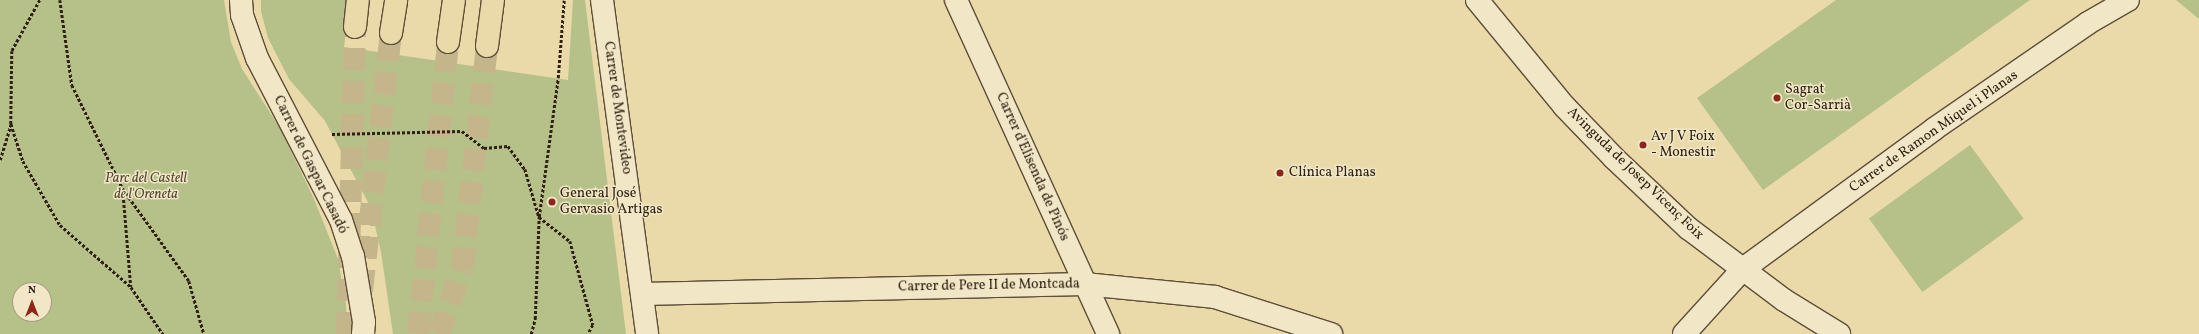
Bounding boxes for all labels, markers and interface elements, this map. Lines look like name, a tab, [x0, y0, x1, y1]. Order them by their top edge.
street label: Carrer de Montevideo	[599, 41, 635, 175]
street label: Carrer de Ramon Miquel i Planas	[1846, 67, 2022, 197]
place label: Sagrat Cor-Sarrià	[1785, 82, 1851, 114]
street label: Carrer d'Elisenda de Pinós	[992, 90, 1072, 244]
street label: Carrer de Gaspar Casadó	[269, 93, 351, 237]
marker: Sagrat Cor-Sarrià	[1772, 93, 1782, 103]
street label: Avinguda de Josep Vicenç Foix	[1563, 104, 1707, 244]
place label: Av J V Foix - Monestir	[1651, 129, 1716, 162]
marker: Av J V Foix - Monestir	[1638, 140, 1648, 150]
place label: Clínica Planas	[1289, 165, 1376, 181]
marker: Clínica Planas	[1274, 167, 1286, 179]
park label: Parc del Castell de l'Oreneta	[105, 171, 187, 204]
place label: General José Gervasio Artigas	[560, 186, 663, 218]
marker: General José Gervasio Artigas	[547, 197, 557, 207]
street label: Carrer de Pere II de Montcada	[898, 276, 1080, 296]
north arrow	[12, 282, 52, 322]
text: N	[28, 283, 36, 298]

